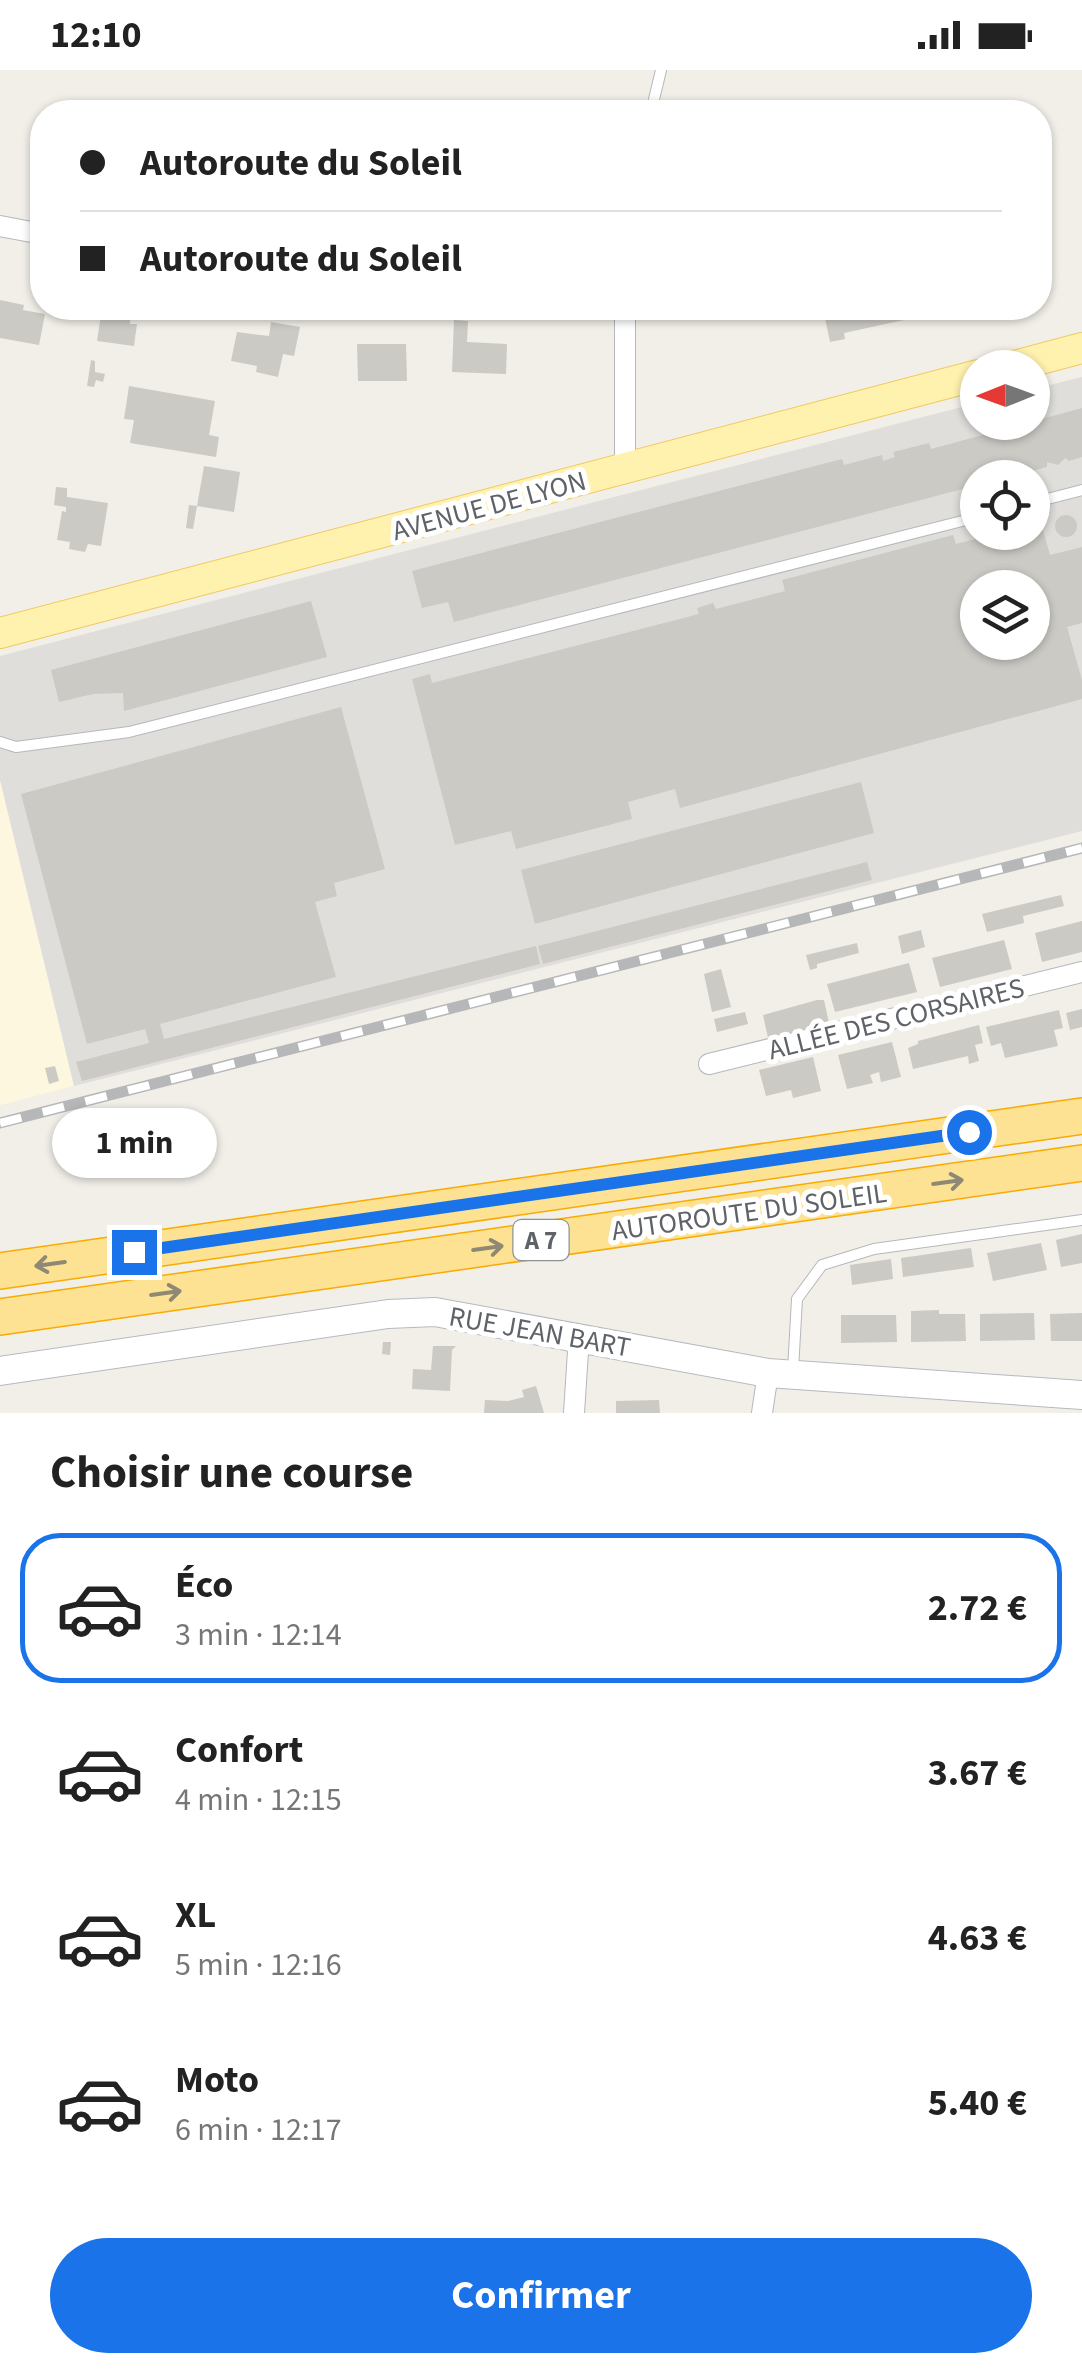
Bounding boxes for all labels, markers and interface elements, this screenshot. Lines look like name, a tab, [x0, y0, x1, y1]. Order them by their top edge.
text: 12:10	[50, 8, 142, 62]
text: Autoroute du Soleil	[140, 136, 462, 190]
text: Autoroute du Soleil	[140, 232, 462, 286]
north arrow	[960, 350, 1050, 440]
map controls	[960, 350, 1050, 660]
button: locate	[960, 460, 1050, 550]
street label: AVENUE DE LYON	[388, 461, 591, 551]
button: layers	[960, 570, 1050, 660]
street label: ALLÉE DES CORSAIRES	[764, 968, 1028, 1070]
callout: 1 min	[52, 1107, 216, 1177]
route start	[947, 1110, 992, 1155]
text: 1 min	[96, 1120, 173, 1166]
street label: AUTOROUTE DU SOLEIL	[609, 1173, 889, 1251]
one-way arrow	[931, 1173, 964, 1191]
road number: A 7	[514, 1220, 568, 1260]
route end	[112, 1230, 157, 1275]
one-way arrow	[471, 1238, 503, 1257]
one-way arrow	[34, 1255, 67, 1273]
one-way arrow	[149, 1284, 181, 1302]
street label: RUE JEAN BART	[446, 1296, 634, 1368]
text: Choisir une course	[50, 1441, 413, 1505]
text: Éco	[175, 1558, 233, 1612]
icon: car	[55, 1563, 145, 1653]
text: 2.72 €	[928, 1581, 1027, 1635]
text: 3 min · 12:14	[175, 1612, 342, 1658]
text: Confort	[175, 1723, 303, 1777]
icon: car	[55, 1728, 145, 1818]
text: 3.67 €	[928, 1746, 1027, 1800]
text: 4 min · 12:15	[175, 1777, 342, 1823]
text: XL	[175, 1888, 216, 1942]
icon: car	[55, 1893, 145, 1983]
text: 4.63 €	[928, 1911, 1027, 1965]
text: 5 min · 12:16	[175, 1942, 342, 1988]
text: Moto	[175, 2053, 259, 2107]
icon: car	[55, 2058, 145, 2148]
text: 5.40 €	[928, 2076, 1027, 2130]
text: 6 min · 12:17	[175, 2107, 342, 2153]
button: Confirmer	[50, 2238, 1032, 2353]

